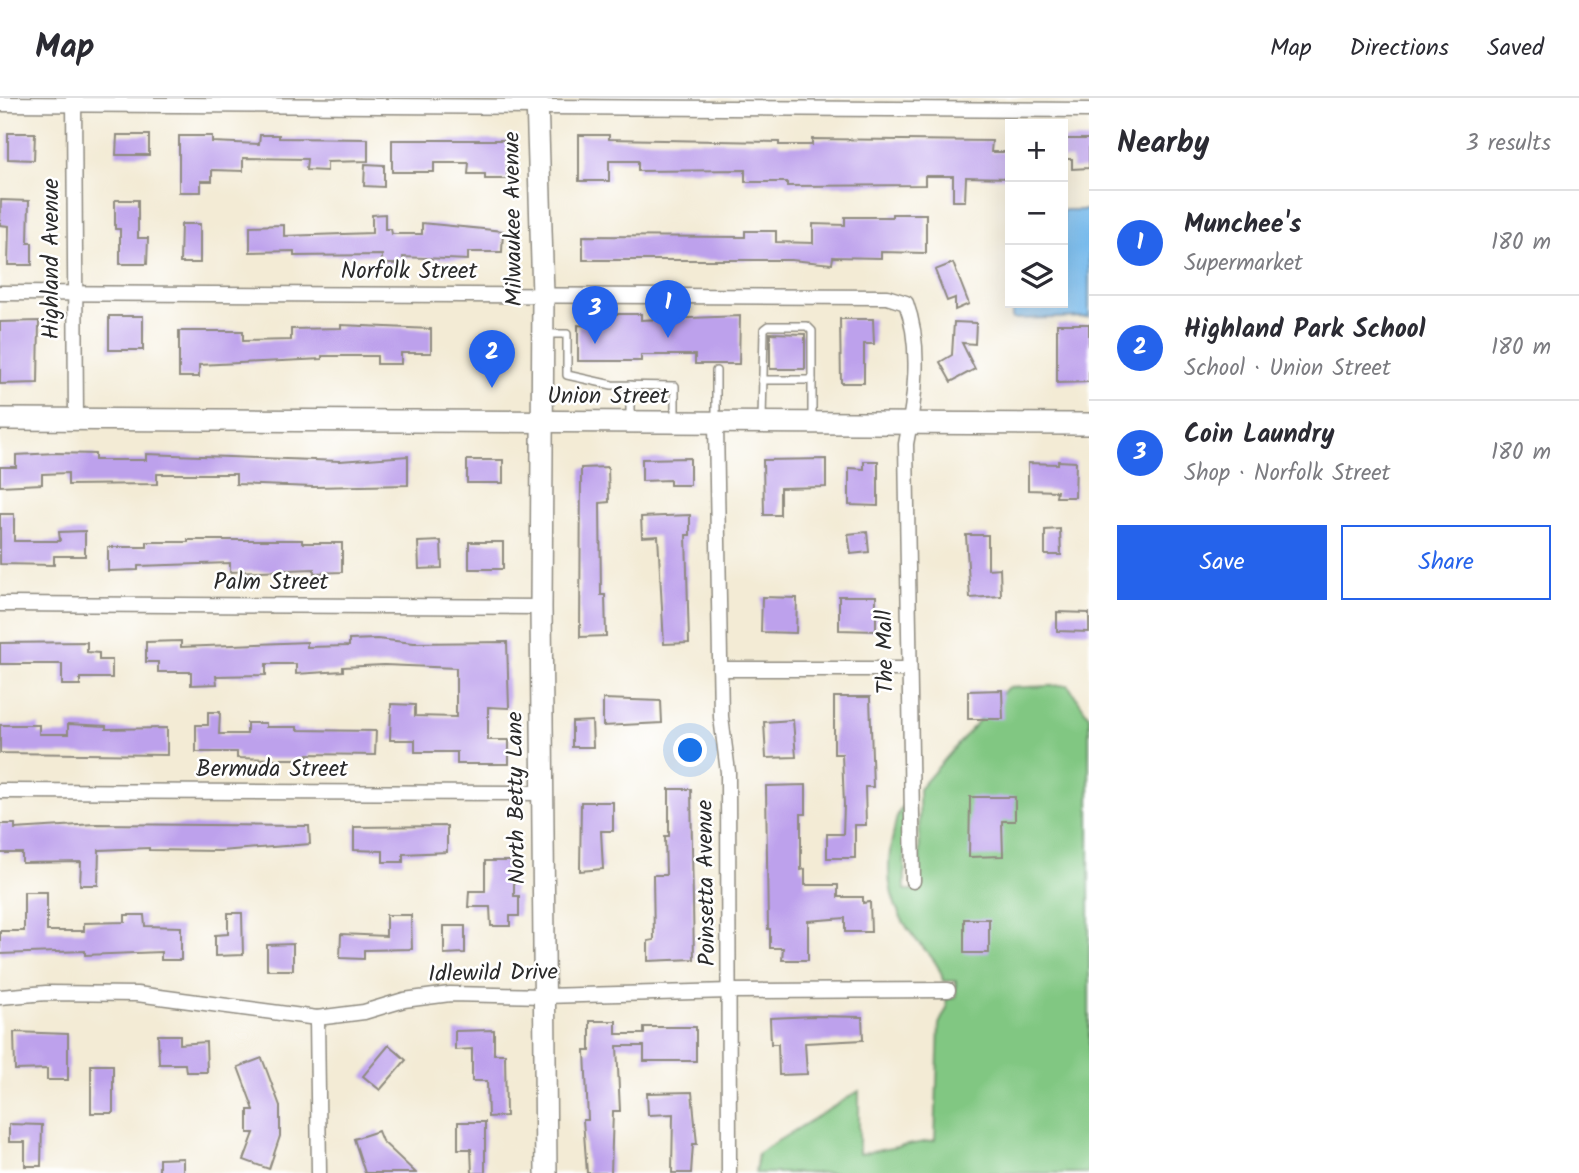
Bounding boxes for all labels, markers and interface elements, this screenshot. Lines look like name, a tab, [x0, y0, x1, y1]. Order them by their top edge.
text: Map	[35, 22, 95, 75]
text: Map	[1270, 29, 1312, 68]
text: Directions	[1350, 29, 1449, 68]
text: Saved	[1487, 29, 1544, 68]
map controls	[1005, 119, 1068, 308]
button: +	[1005, 119, 1068, 182]
text: Nearby	[1117, 120, 1209, 168]
text: 3 results	[1465, 126, 1551, 162]
street label: Milwaukee Avenue	[494, 131, 534, 307]
street label: Highland Avenue	[34, 178, 70, 340]
button: −	[1005, 182, 1068, 245]
text: Munchee's	[1184, 204, 1301, 246]
text: 1	[1137, 225, 1143, 261]
text: 180 m	[1491, 225, 1551, 261]
button: layers	[1005, 245, 1068, 308]
text: Supermarket	[1184, 246, 1303, 282]
street label: Norfolk Street	[341, 254, 478, 290]
pin: 1	[645, 280, 691, 338]
pin: 3	[572, 286, 618, 344]
text: Highland Park School	[1184, 309, 1426, 351]
pin: 2	[469, 330, 515, 388]
text: 2	[1133, 330, 1147, 366]
text: 180 m	[1491, 330, 1551, 366]
text: School · Union Street	[1184, 351, 1391, 387]
street label: Union Street	[547, 379, 670, 415]
text: Coin Laundry	[1184, 414, 1335, 456]
text: 3	[1134, 435, 1146, 471]
text: 180 m	[1491, 435, 1551, 471]
text: Shop · Norfolk Street	[1184, 456, 1391, 492]
button: Save	[1117, 525, 1327, 600]
button: Share	[1341, 525, 1551, 600]
street label: Palm Street	[214, 565, 329, 601]
street label: The Mall	[867, 609, 905, 695]
street label: North Betty Lane	[497, 711, 537, 885]
your location	[673, 733, 707, 767]
street label: Bermuda Street	[196, 752, 349, 788]
street label: Poinsetta Avenue	[688, 800, 726, 966]
street label: Idlewild Drive	[428, 955, 558, 993]

